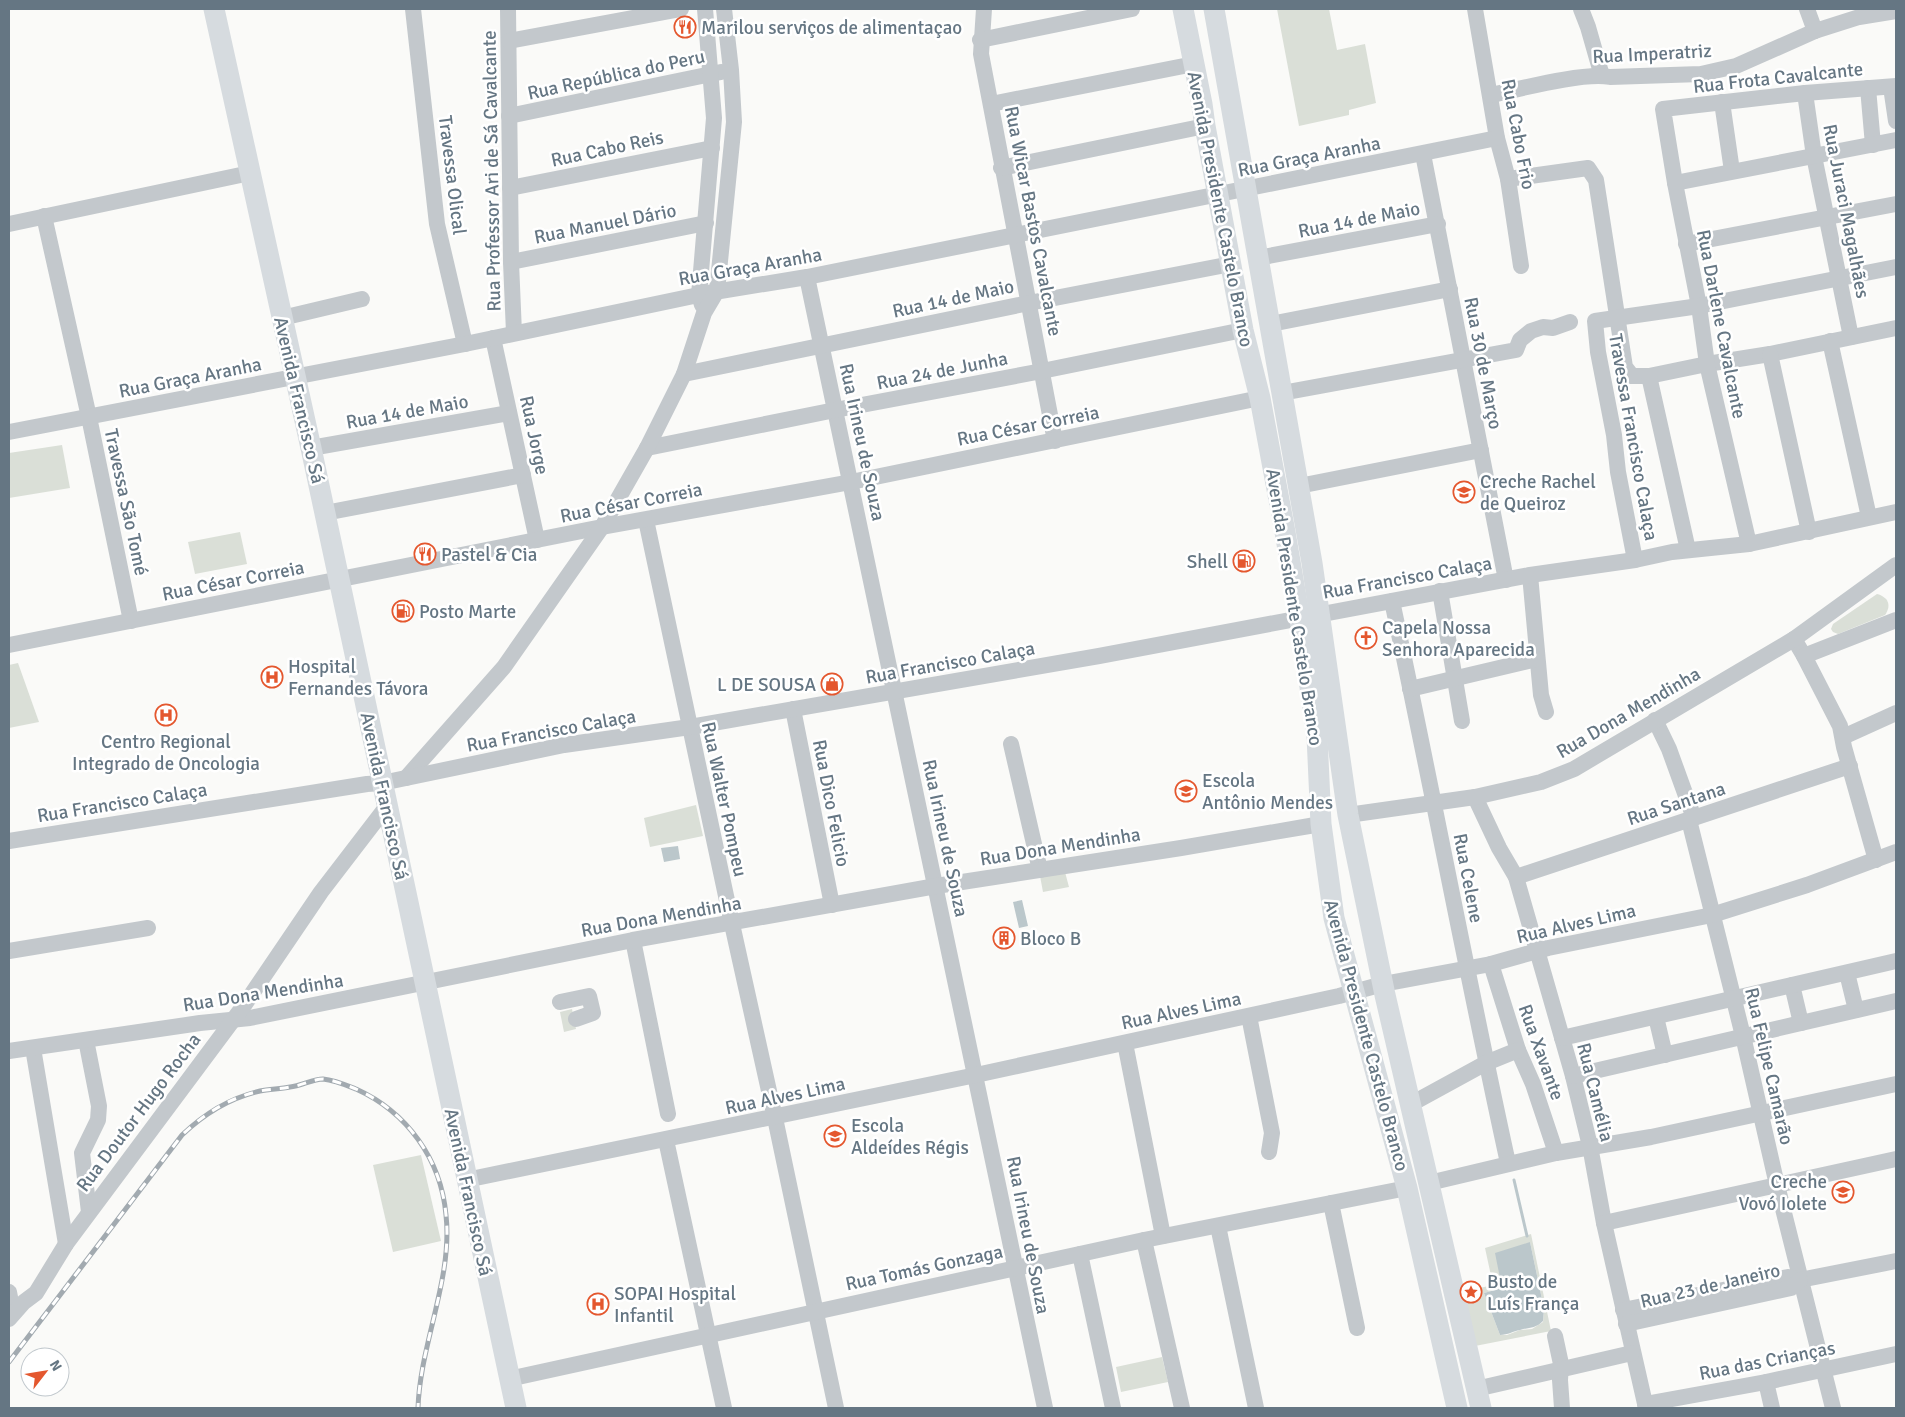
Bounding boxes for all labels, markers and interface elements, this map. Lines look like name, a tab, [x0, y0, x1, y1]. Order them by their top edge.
restaurant icon: Marilou serviços de alimentaçao	[673, 15, 697, 39]
place label: Marilou serviços de alimentaçao	[701, 16, 962, 40]
street label: Rua Professor Ari de Sá Cavalcante	[478, 30, 506, 312]
street label: Rua Imperatriz	[1592, 39, 1712, 69]
street label: Rua República do Peru	[525, 44, 707, 106]
street label: Rua Frota Cavalcante	[1692, 57, 1864, 99]
street label: Avenida Presidente Castelo Branco	[1181, 69, 1259, 349]
street label: Rua Cabo Frio	[1496, 77, 1541, 192]
street label: Rua Wicar Bastos Cavalcante	[999, 104, 1067, 338]
street label: Travessa Olical	[433, 114, 471, 236]
street label: Rua Juraci Magalhães	[1817, 122, 1875, 300]
street label: Rua Cabo Reis	[549, 125, 666, 173]
street label: Rua Graça Aranha	[1236, 131, 1383, 183]
street label: Rua 14 de Maio	[1296, 196, 1422, 244]
street label: Rua Manuel Dário	[532, 198, 678, 250]
street label: Rua Darlene Cavalcante	[1691, 228, 1751, 421]
street label: Rua Graça Aranha	[677, 243, 824, 291]
street label: Rua 14 de Maio	[890, 274, 1016, 324]
street label: Rua 30 de Março	[1458, 295, 1508, 431]
street label: Avenida Francisco Sá	[268, 314, 330, 486]
street label: Travessa Francisco Calaça	[1603, 332, 1663, 542]
street label: Rua 24 de Junha	[875, 347, 1010, 395]
street label: Rua Graça Aranha	[117, 352, 264, 404]
street label: Rua Irineu de Souza	[834, 361, 890, 523]
street label: Rua 14 de Maio	[344, 389, 470, 435]
street label: Rua Jorge	[514, 394, 554, 477]
street label: Rua César Correia	[955, 400, 1101, 452]
street label: Travessa São Tomé	[99, 427, 153, 578]
street label: Avenida Presidente Castelo Branco	[1260, 467, 1328, 748]
place label: Creche Rachel de Queiroz	[1480, 470, 1596, 516]
street label: Rua César Correia	[558, 477, 704, 529]
school or university icon: Creche Rachel de Queiroz	[1452, 480, 1476, 504]
restaurant icon: Pastel & Cia	[413, 542, 437, 566]
place label: Pastel & Cia	[441, 543, 537, 567]
fuel station icon: Shell	[1232, 549, 1256, 573]
place label: Shell	[1187, 550, 1228, 574]
street label: Rua Francisco Calaça	[1320, 551, 1494, 605]
street label: Rua César Correia	[160, 555, 306, 607]
fuel station icon: Posto Marte	[391, 599, 415, 623]
place label: Posto Marte	[419, 600, 516, 624]
place label: Capela Nossa Senhora Aparecida	[1382, 616, 1535, 662]
church icon: Capela Nossa Senhora Aparecida	[1354, 626, 1378, 650]
street label: Rua Francisco Calaça	[863, 636, 1037, 690]
place label: Hospital Fernandes Távora	[288, 655, 428, 701]
street label: Rua Dona Mendinha	[1552, 662, 1705, 764]
hospital icon: Hospital Fernandes Távora	[260, 665, 284, 689]
shop icon: L DE SOUSA	[820, 672, 844, 696]
place label: L DE SOUSA	[717, 673, 816, 697]
hospital icon: Centro Regional Integrado de Oncologia	[154, 703, 178, 727]
street label: Rua Francisco Calaça	[464, 704, 638, 758]
street label: Avenida Francisco Sá	[355, 710, 414, 882]
street label: Rua Walter Pompeu	[696, 719, 752, 879]
place label: Centro Regional Integrado de Oncologia	[72, 730, 260, 776]
street label: Rua Dico Felicio	[807, 737, 855, 869]
street label: Rua Irineu de Souza	[917, 757, 973, 919]
place label: Escola Antônio Mendes	[1202, 769, 1333, 815]
street label: Rua Santana	[1624, 777, 1729, 831]
street label: Rua Francisco Calaça	[35, 778, 209, 828]
school or university icon: Escola Antônio Mendes	[1174, 779, 1198, 803]
street label: Rua Dona Mendinha	[978, 822, 1142, 872]
street label: Rua Celene	[1448, 831, 1488, 925]
street label: Rua Dona Mendinha	[579, 891, 743, 943]
street label: Avenida Presidente Castelo Branco	[1318, 897, 1414, 1174]
street label: Rua Alves Lima	[1514, 899, 1638, 949]
building icon: Bloco B	[992, 926, 1016, 950]
place label: Bloco B	[1020, 927, 1081, 951]
street label: Rua Dona Mendinha	[181, 968, 345, 1018]
street label: Rua Felipe Camarão	[1739, 985, 1799, 1147]
street label: Rua Alves Lima	[1119, 987, 1243, 1035]
street label: Rua Xavante	[1513, 1001, 1569, 1103]
street label: Rua Doutor Hugo Rocha	[71, 1028, 206, 1197]
street label: Rua Camélia	[1571, 1040, 1619, 1144]
street label: Rua Alves Lima	[723, 1072, 847, 1120]
street label: Avenida Francisco Sá	[439, 1106, 498, 1278]
place label: Escola Aldeídes Régis	[851, 1114, 969, 1160]
school or university icon: Escola Aldeídes Régis	[823, 1124, 847, 1148]
street label: Rua Irineu de Souza	[1001, 1154, 1055, 1316]
place label: Creche Vovó Iolete	[1739, 1170, 1827, 1216]
school or university icon: Creche Vovó Iolete	[1831, 1180, 1855, 1204]
street label: Rua Tomás Gonzaga	[843, 1240, 1005, 1296]
street label: Rua 23 de Janeiro	[1638, 1258, 1783, 1314]
place label: Busto de Luís França	[1487, 1270, 1579, 1316]
place icon: Busto de Luís França	[1459, 1280, 1483, 1304]
place label: SOPAI Hospital Infantil	[614, 1282, 736, 1328]
hospital icon: SOPAI Hospital Infantil	[586, 1292, 610, 1316]
street label: Rua das Crianças	[1697, 1336, 1837, 1386]
north arrow	[20, 1347, 70, 1397]
text: N	[46, 1357, 66, 1374]

